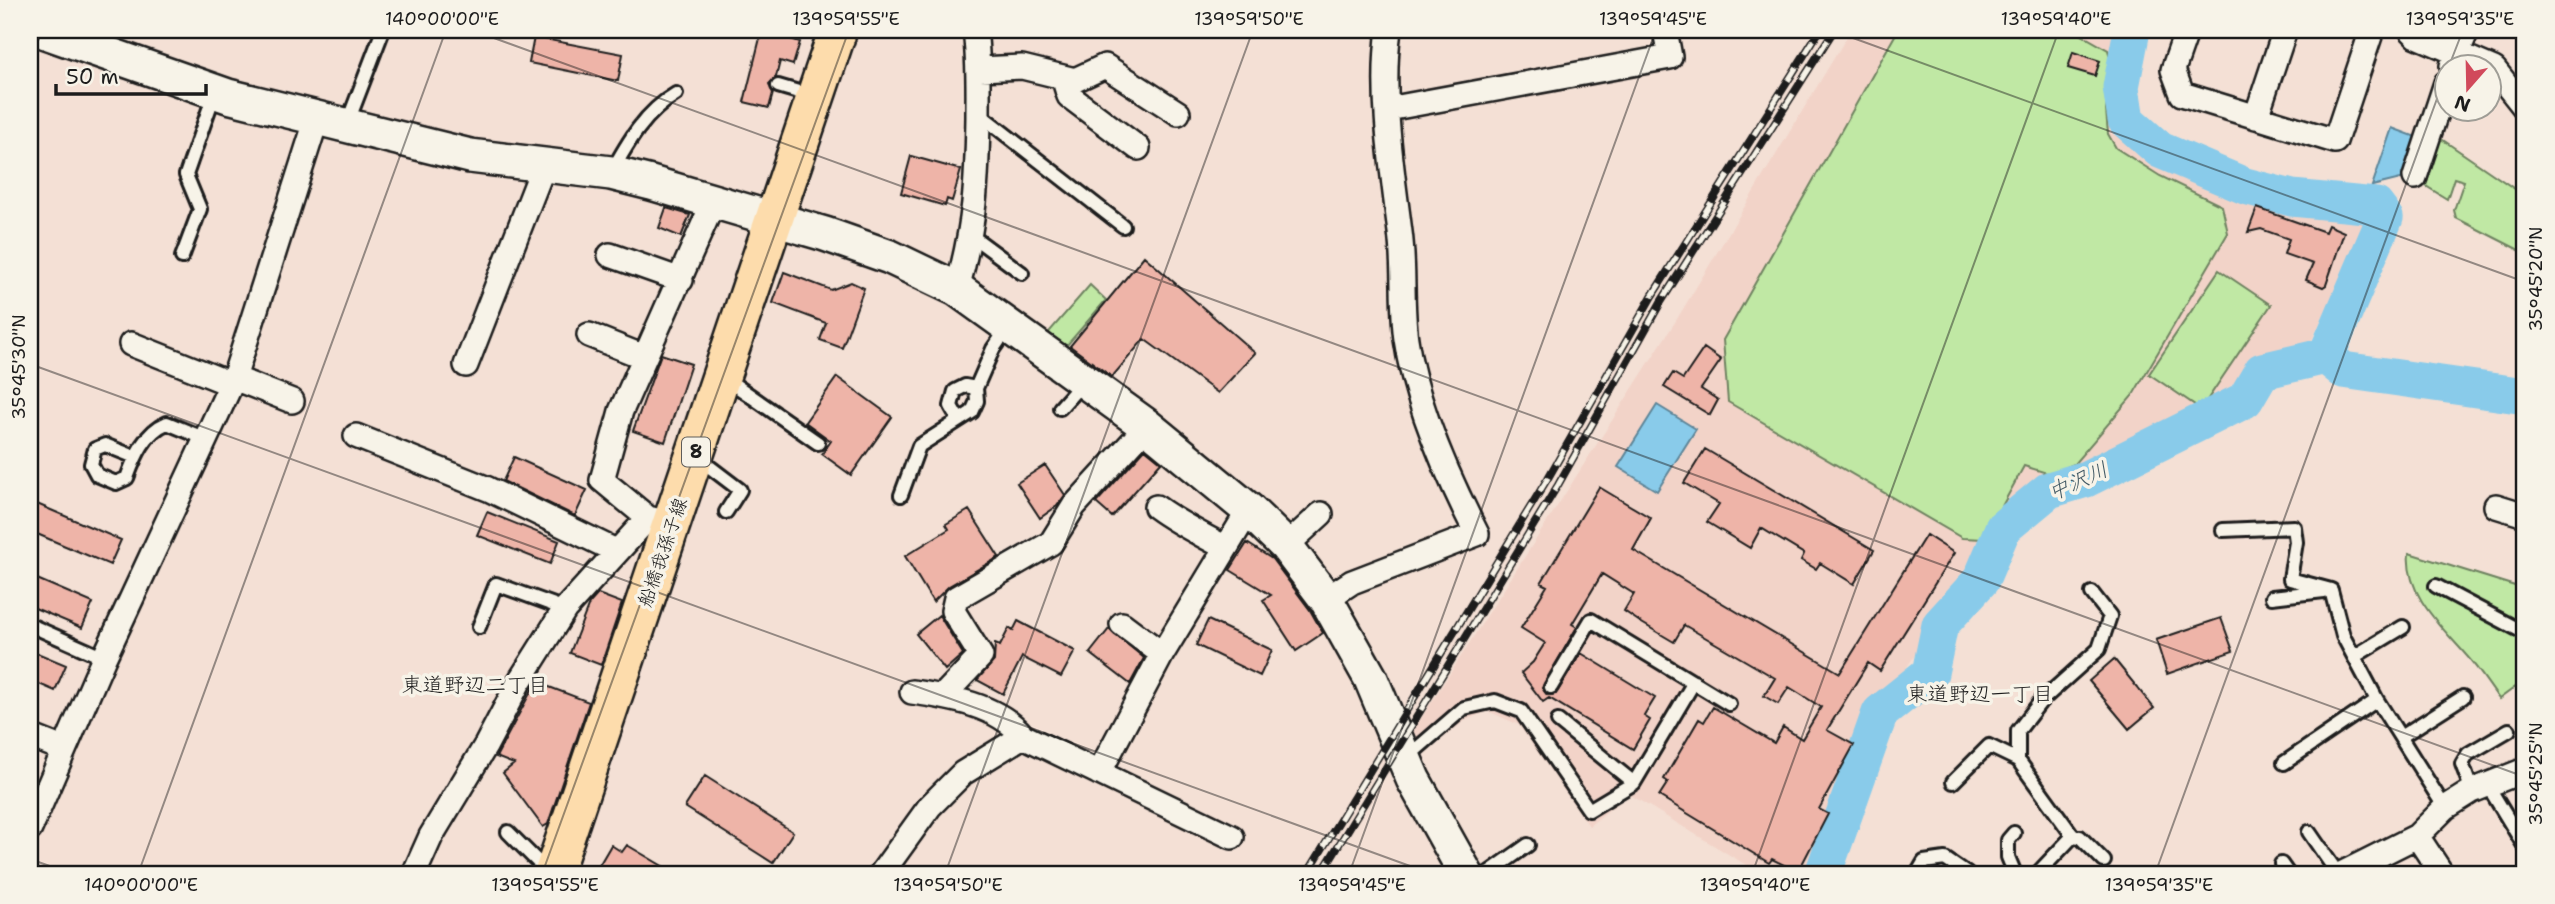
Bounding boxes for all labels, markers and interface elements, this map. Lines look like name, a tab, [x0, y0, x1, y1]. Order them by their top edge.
text: 140°00'00"E	[385, 7, 499, 31]
text: 139°59'55"E	[792, 7, 900, 31]
text: 139°59'50"E	[1194, 7, 1304, 31]
text: 139°59'45"E	[1599, 7, 1707, 31]
text: 139°59'40"E	[2001, 7, 2111, 31]
text: 139°59'35"E	[2406, 7, 2514, 31]
scale bar	[56, 52, 206, 96]
north arrow	[2432, 52, 2502, 122]
text: 50 m	[66, 63, 119, 91]
text: N	[2451, 89, 2474, 118]
text: 35°45'20"N	[2524, 226, 2548, 332]
text: 35°45'30"N	[7, 314, 31, 420]
road number: 8	[682, 438, 710, 466]
water label: 中沢川	[2044, 455, 2112, 507]
street label: 船橋我孫子線	[632, 494, 693, 610]
district label: 東道野辺二丁目	[402, 671, 549, 699]
district label: 東道野辺一丁目	[1907, 680, 2054, 708]
text: 35°45'25"N	[2524, 722, 2548, 826]
text: 140°00'00"E	[84, 873, 198, 897]
text: 139°59'55"E	[491, 873, 599, 897]
text: 139°59'50"E	[893, 873, 1003, 897]
text: 139°59'45"E	[1298, 873, 1406, 897]
text: 139°59'40"E	[1700, 873, 1810, 897]
text: 139°59'35"E	[2105, 873, 2213, 897]

